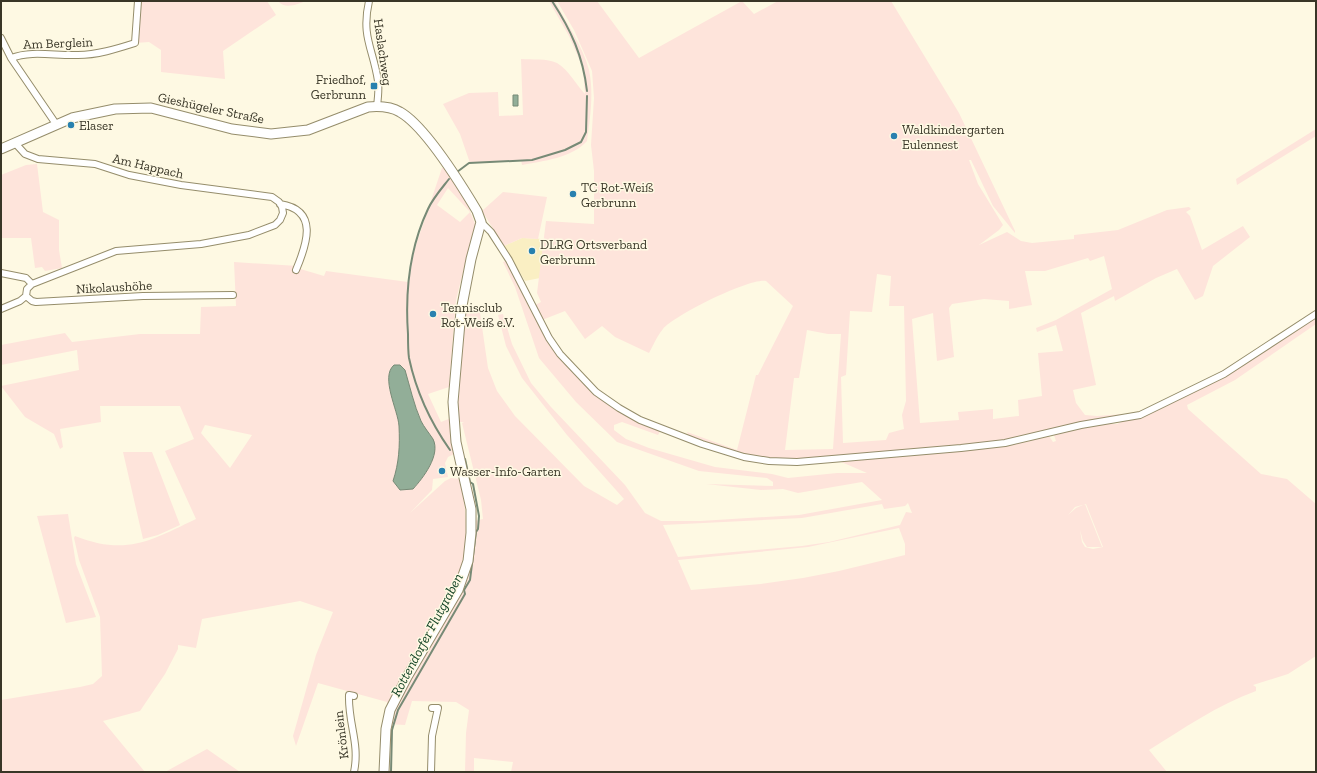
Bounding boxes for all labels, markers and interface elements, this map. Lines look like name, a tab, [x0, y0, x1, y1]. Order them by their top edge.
street label: Haslachweg	[371, 18, 395, 86]
street label: Am Berglein	[23, 34, 94, 52]
place label: Friedhof, Gerbrunn	[311, 72, 367, 102]
marker: Friedhof, Gerbrunn	[369, 81, 379, 91]
street label: Gieshügeler Straße	[157, 89, 265, 127]
place label: Elaser	[79, 118, 114, 133]
marker: Elaser	[66, 120, 76, 130]
place label: Waldkindergarten Eulennest	[902, 122, 1005, 152]
marker: Waldkindergarten Eulennest	[889, 131, 899, 141]
street label: Am Happach	[111, 151, 186, 182]
place label: TC Rot-Weiß Gerbrunn	[581, 180, 654, 210]
marker: TC Rot-Weiß Gerbrunn	[568, 189, 578, 199]
place label: DLRG Ortsverband Gerbrunn	[540, 237, 647, 267]
marker: DLRG Ortsverband Gerbrunn	[527, 246, 537, 256]
street label: Nikolaushöhe	[76, 278, 152, 296]
place label: Tennisclub Rot-Weiß e.V.	[441, 300, 515, 330]
marker: Tennisclub Rot-Weiß e.V.	[428, 309, 438, 319]
place label: Wasser-Info-Garten	[450, 464, 562, 479]
marker: Wasser-Info-Garten	[437, 466, 447, 476]
water label: Rottendorfer Flutgraben	[387, 570, 467, 700]
street label: Krönlein	[331, 709, 351, 760]

